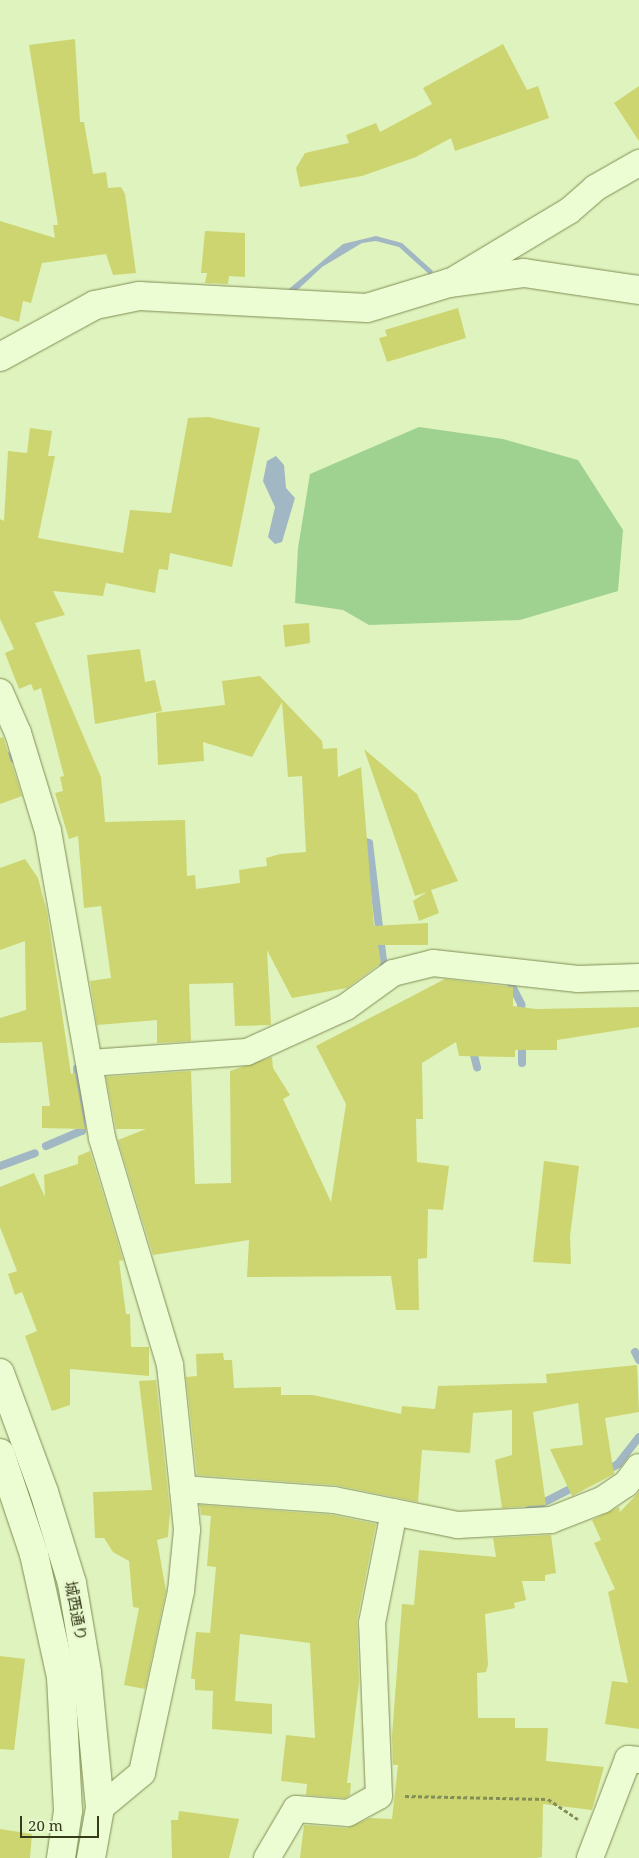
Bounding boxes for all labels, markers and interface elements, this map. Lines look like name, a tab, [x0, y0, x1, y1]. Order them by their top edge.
street label: 城西通り	[61, 1580, 91, 1642]
scale bar	[22, 1806, 101, 1838]
text: 20 m	[28, 1815, 63, 1835]

